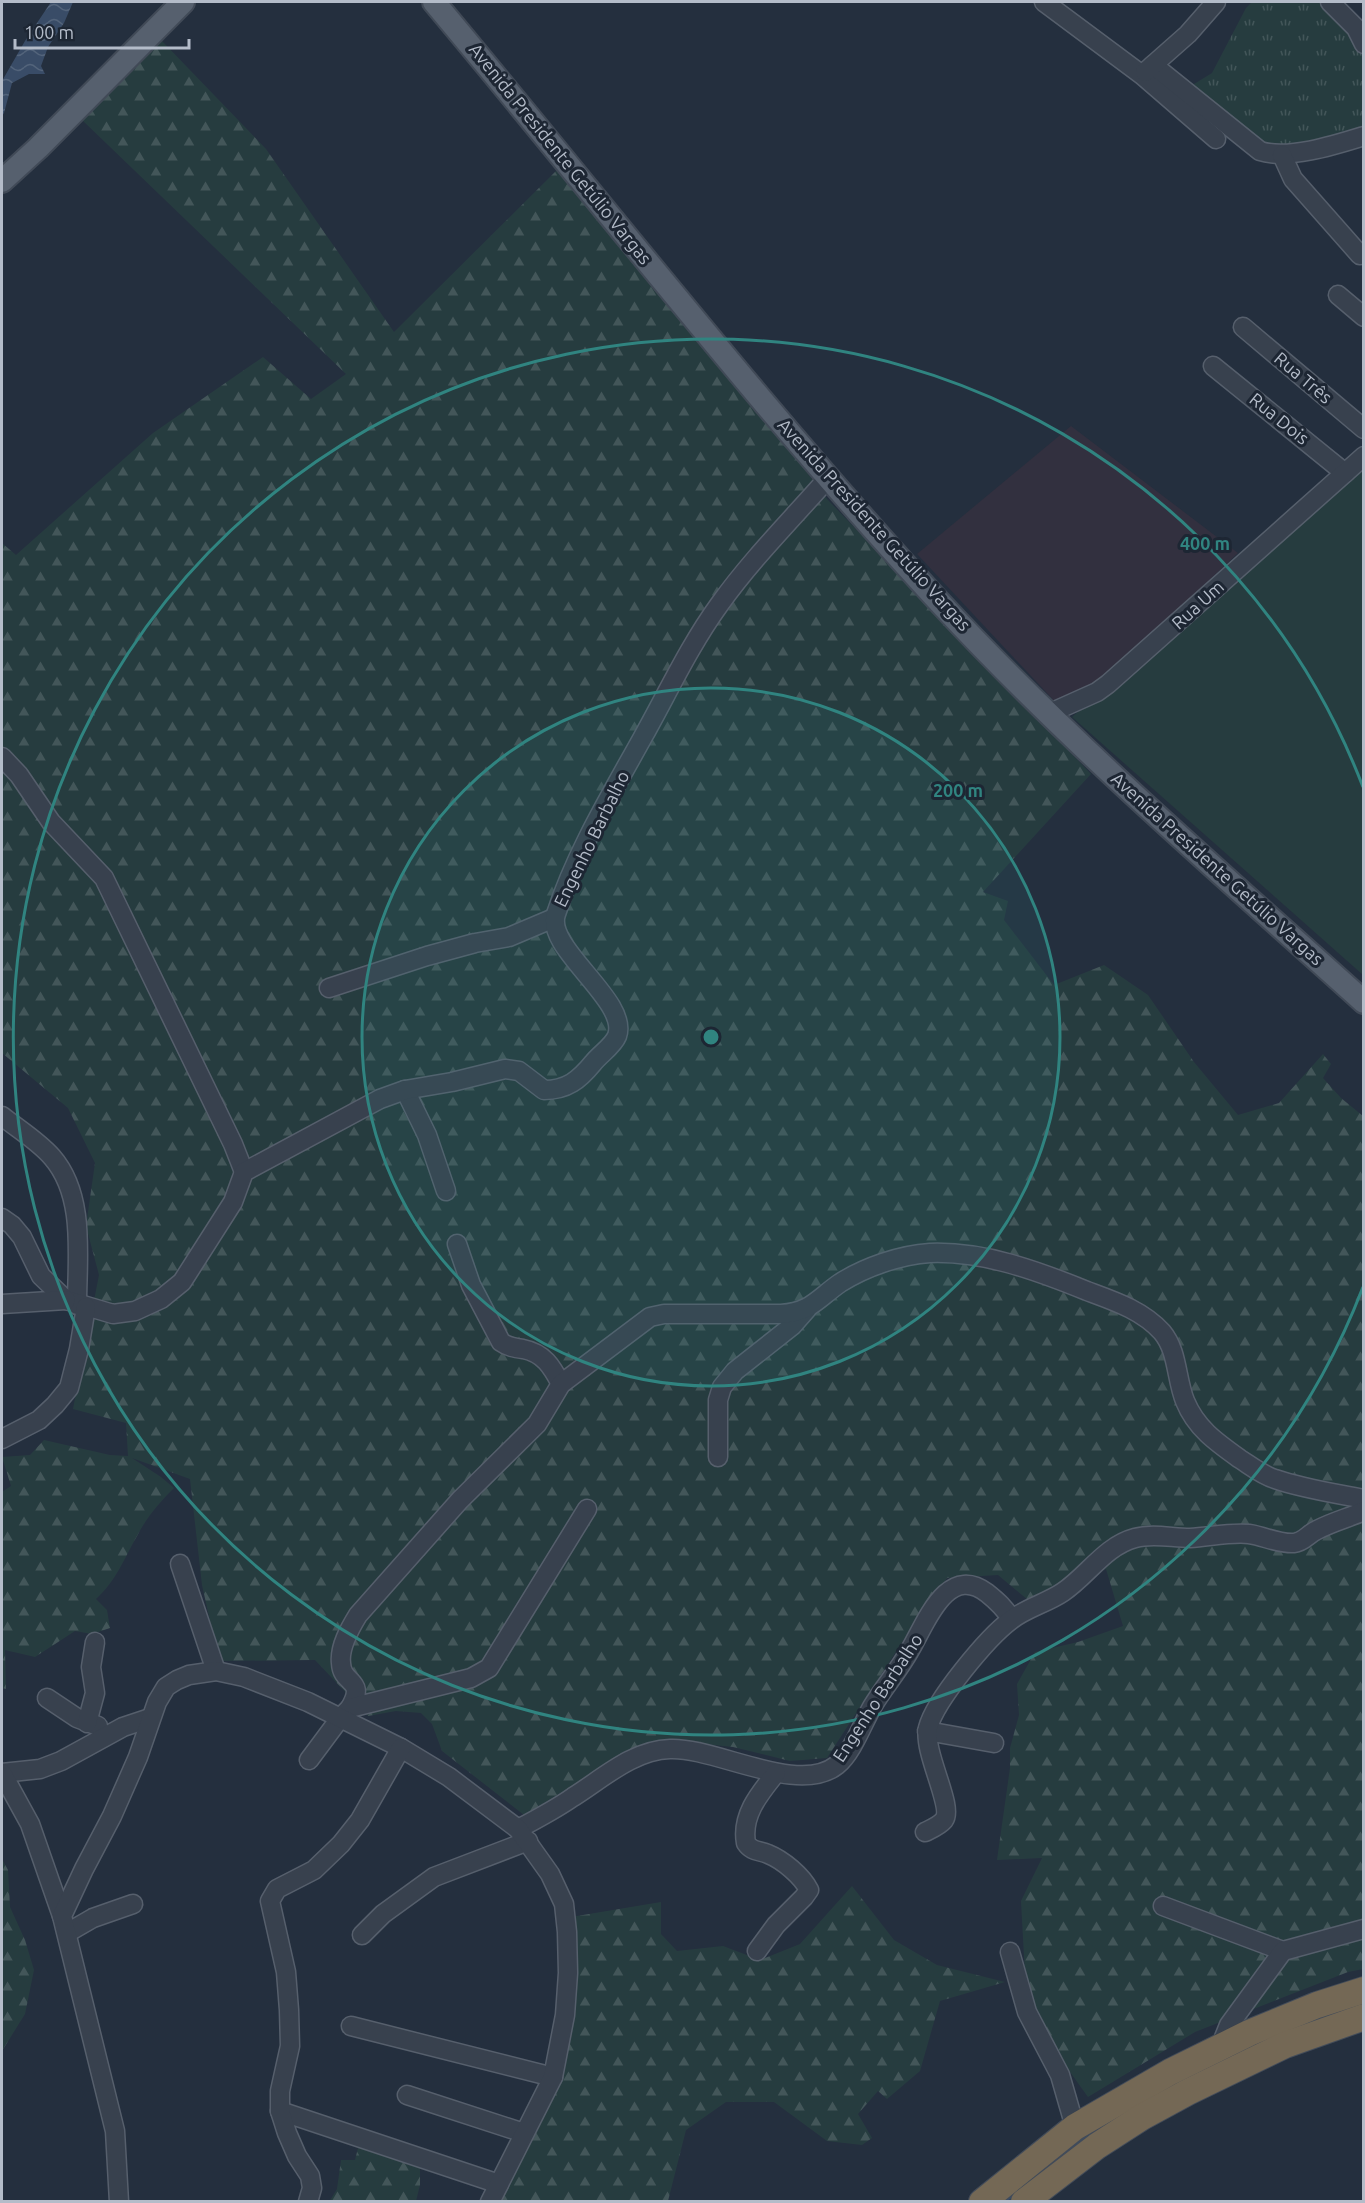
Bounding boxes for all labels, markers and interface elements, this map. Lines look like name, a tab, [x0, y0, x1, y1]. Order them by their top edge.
scale bar	[15, 12, 189, 50]
text: 100 m	[24, 22, 74, 42]
street label: Avenida Presidente Getúlio Vargas	[466, 39, 656, 268]
street label: Rua Três	[1271, 347, 1337, 407]
street label: Rua Dois	[1246, 388, 1313, 448]
street label: Avenida Presidente Getúlio Vargas	[774, 414, 975, 634]
text: 400 m	[1180, 533, 1230, 553]
street label: Rua Um	[1167, 576, 1227, 633]
street label: Engenho Barbalho	[550, 767, 633, 910]
street label: Avenida Presidente Getúlio Vargas	[1108, 768, 1328, 969]
text: 200 m	[933, 780, 983, 800]
centre of rings	[701, 1027, 721, 1047]
street label: Engenho Barbalho	[828, 1630, 926, 1765]

